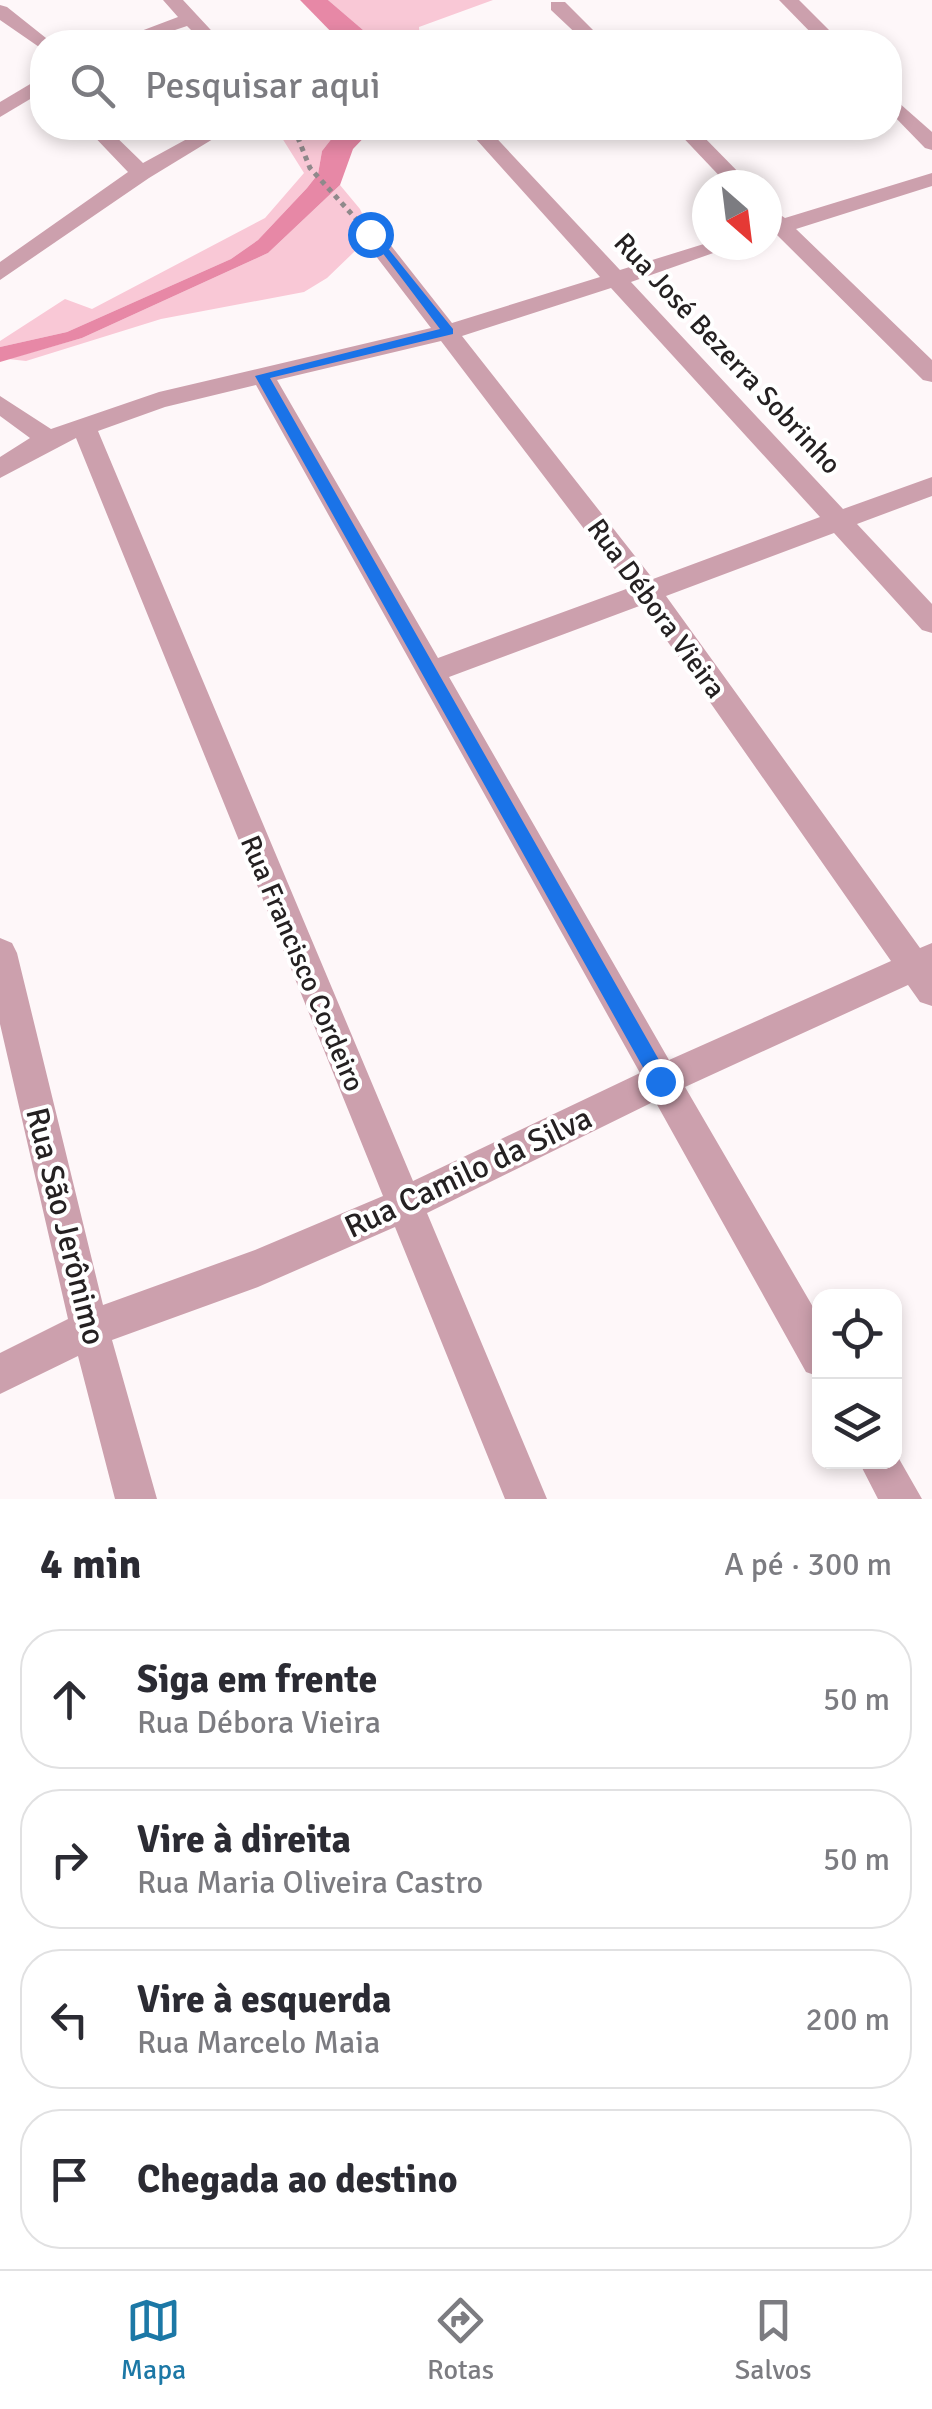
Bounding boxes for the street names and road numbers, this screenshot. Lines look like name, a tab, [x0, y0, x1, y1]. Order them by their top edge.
street label: Rua José Bezerra Sobrinho	[607, 226, 848, 481]
street label: Rua Débora Vieira	[580, 512, 733, 705]
street label: Rua Francisco Cordeiro	[233, 830, 371, 1096]
street label: Rua Camilo da Silva	[339, 1098, 598, 1247]
street label: Rua São Jerônimo	[17, 1103, 114, 1349]

